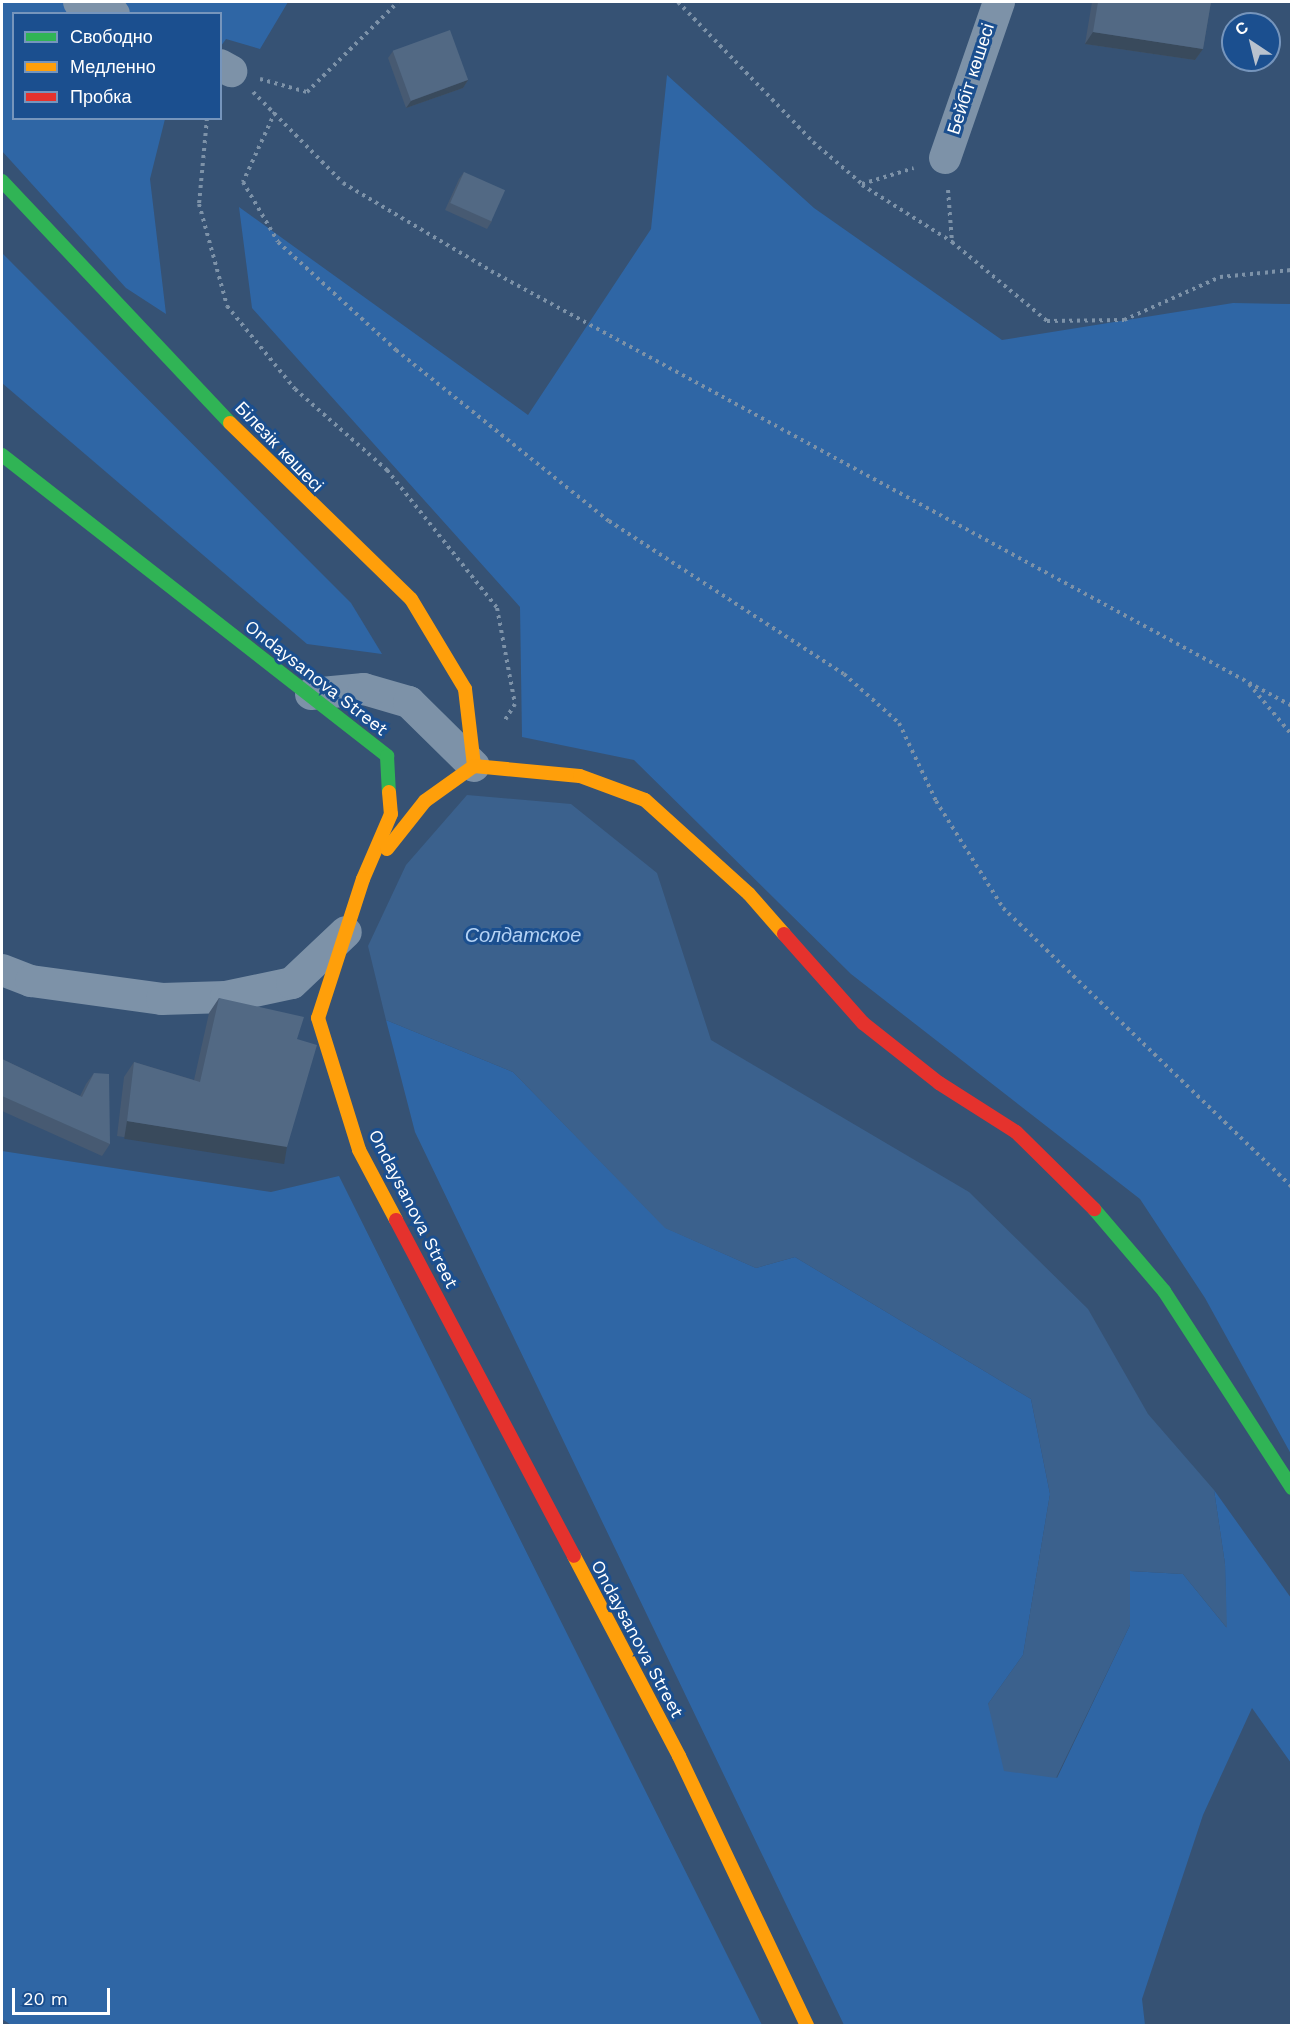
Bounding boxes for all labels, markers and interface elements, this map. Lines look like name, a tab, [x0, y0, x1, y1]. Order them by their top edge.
legend	[12, 12, 222, 120]
north arrow	[1221, 12, 1281, 72]
text: С	[1231, 17, 1252, 40]
street label: Бейбіт көшесі	[943, 21, 999, 137]
text: Свободно	[70, 26, 153, 47]
text: Медленно	[70, 56, 156, 77]
text: Пробка	[70, 86, 132, 107]
street label: Білезік көшесі	[230, 397, 328, 497]
street label: Ondaysanova Street	[240, 615, 392, 741]
water label: Солдатское	[465, 923, 581, 947]
street label: Ondaysanova Street	[363, 1126, 463, 1292]
street label: Ondaysanova Street	[586, 1556, 688, 1722]
scale bar	[15, 1976, 112, 2014]
text: 20 m	[23, 1988, 68, 2009]

